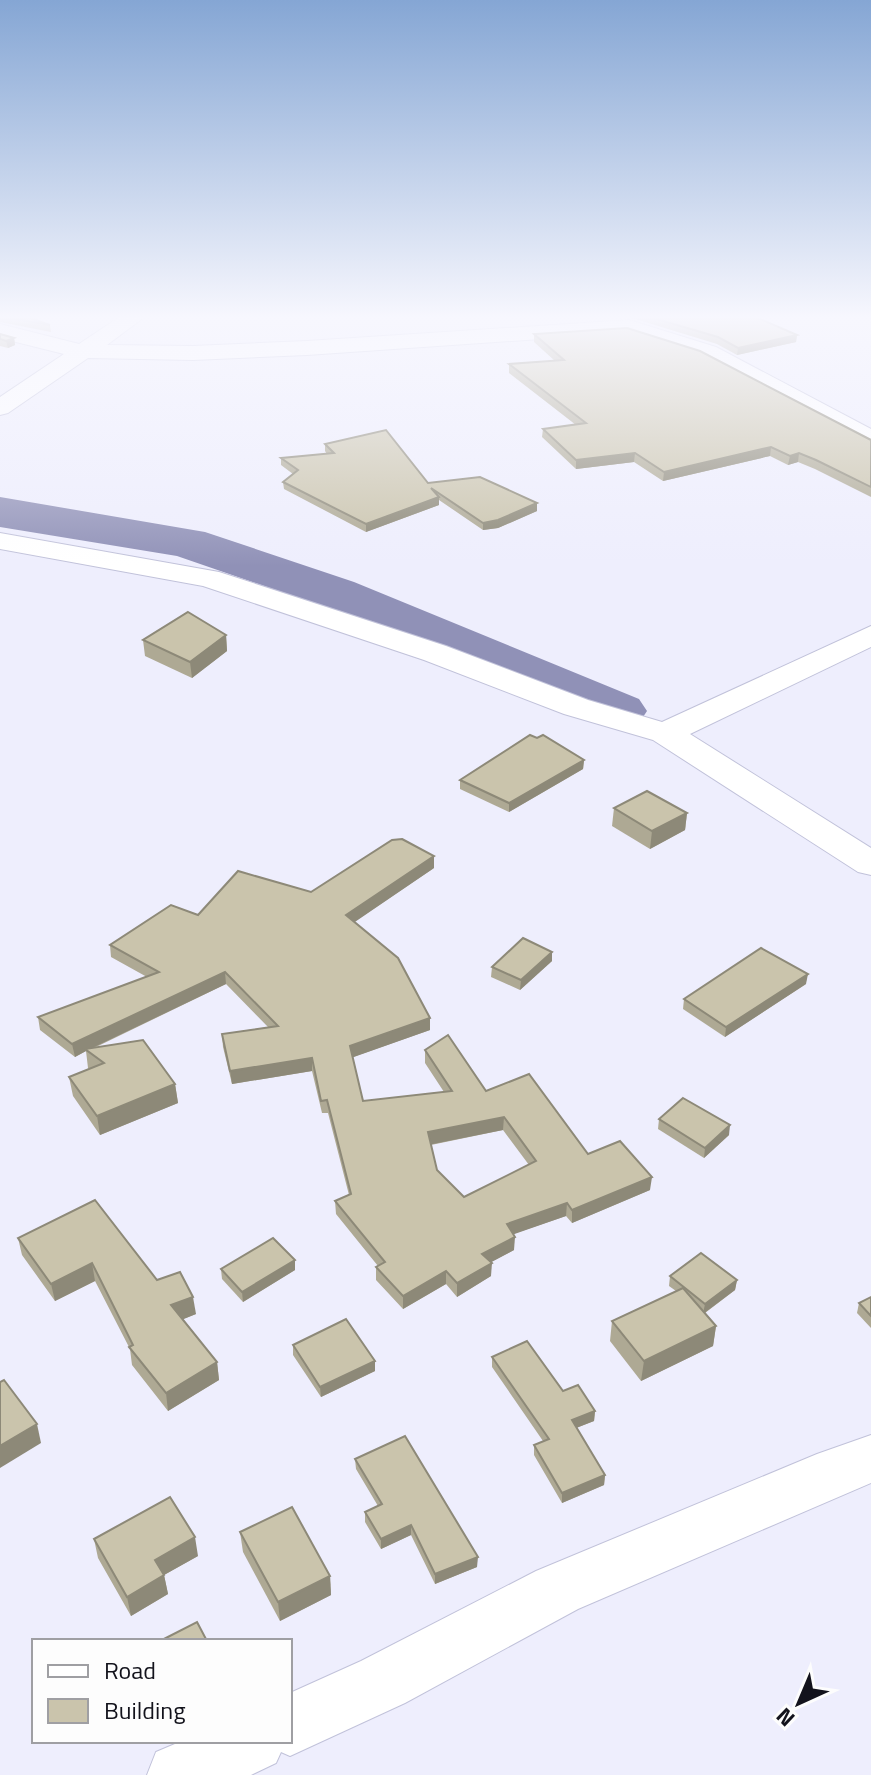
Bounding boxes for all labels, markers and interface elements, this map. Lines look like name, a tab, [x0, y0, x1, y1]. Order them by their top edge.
legend	[32, 1639, 292, 1743]
text: Road	[104, 1652, 156, 1688]
north arrow	[759, 1663, 839, 1743]
text: Building	[104, 1692, 186, 1728]
text: N	[768, 1700, 802, 1735]

